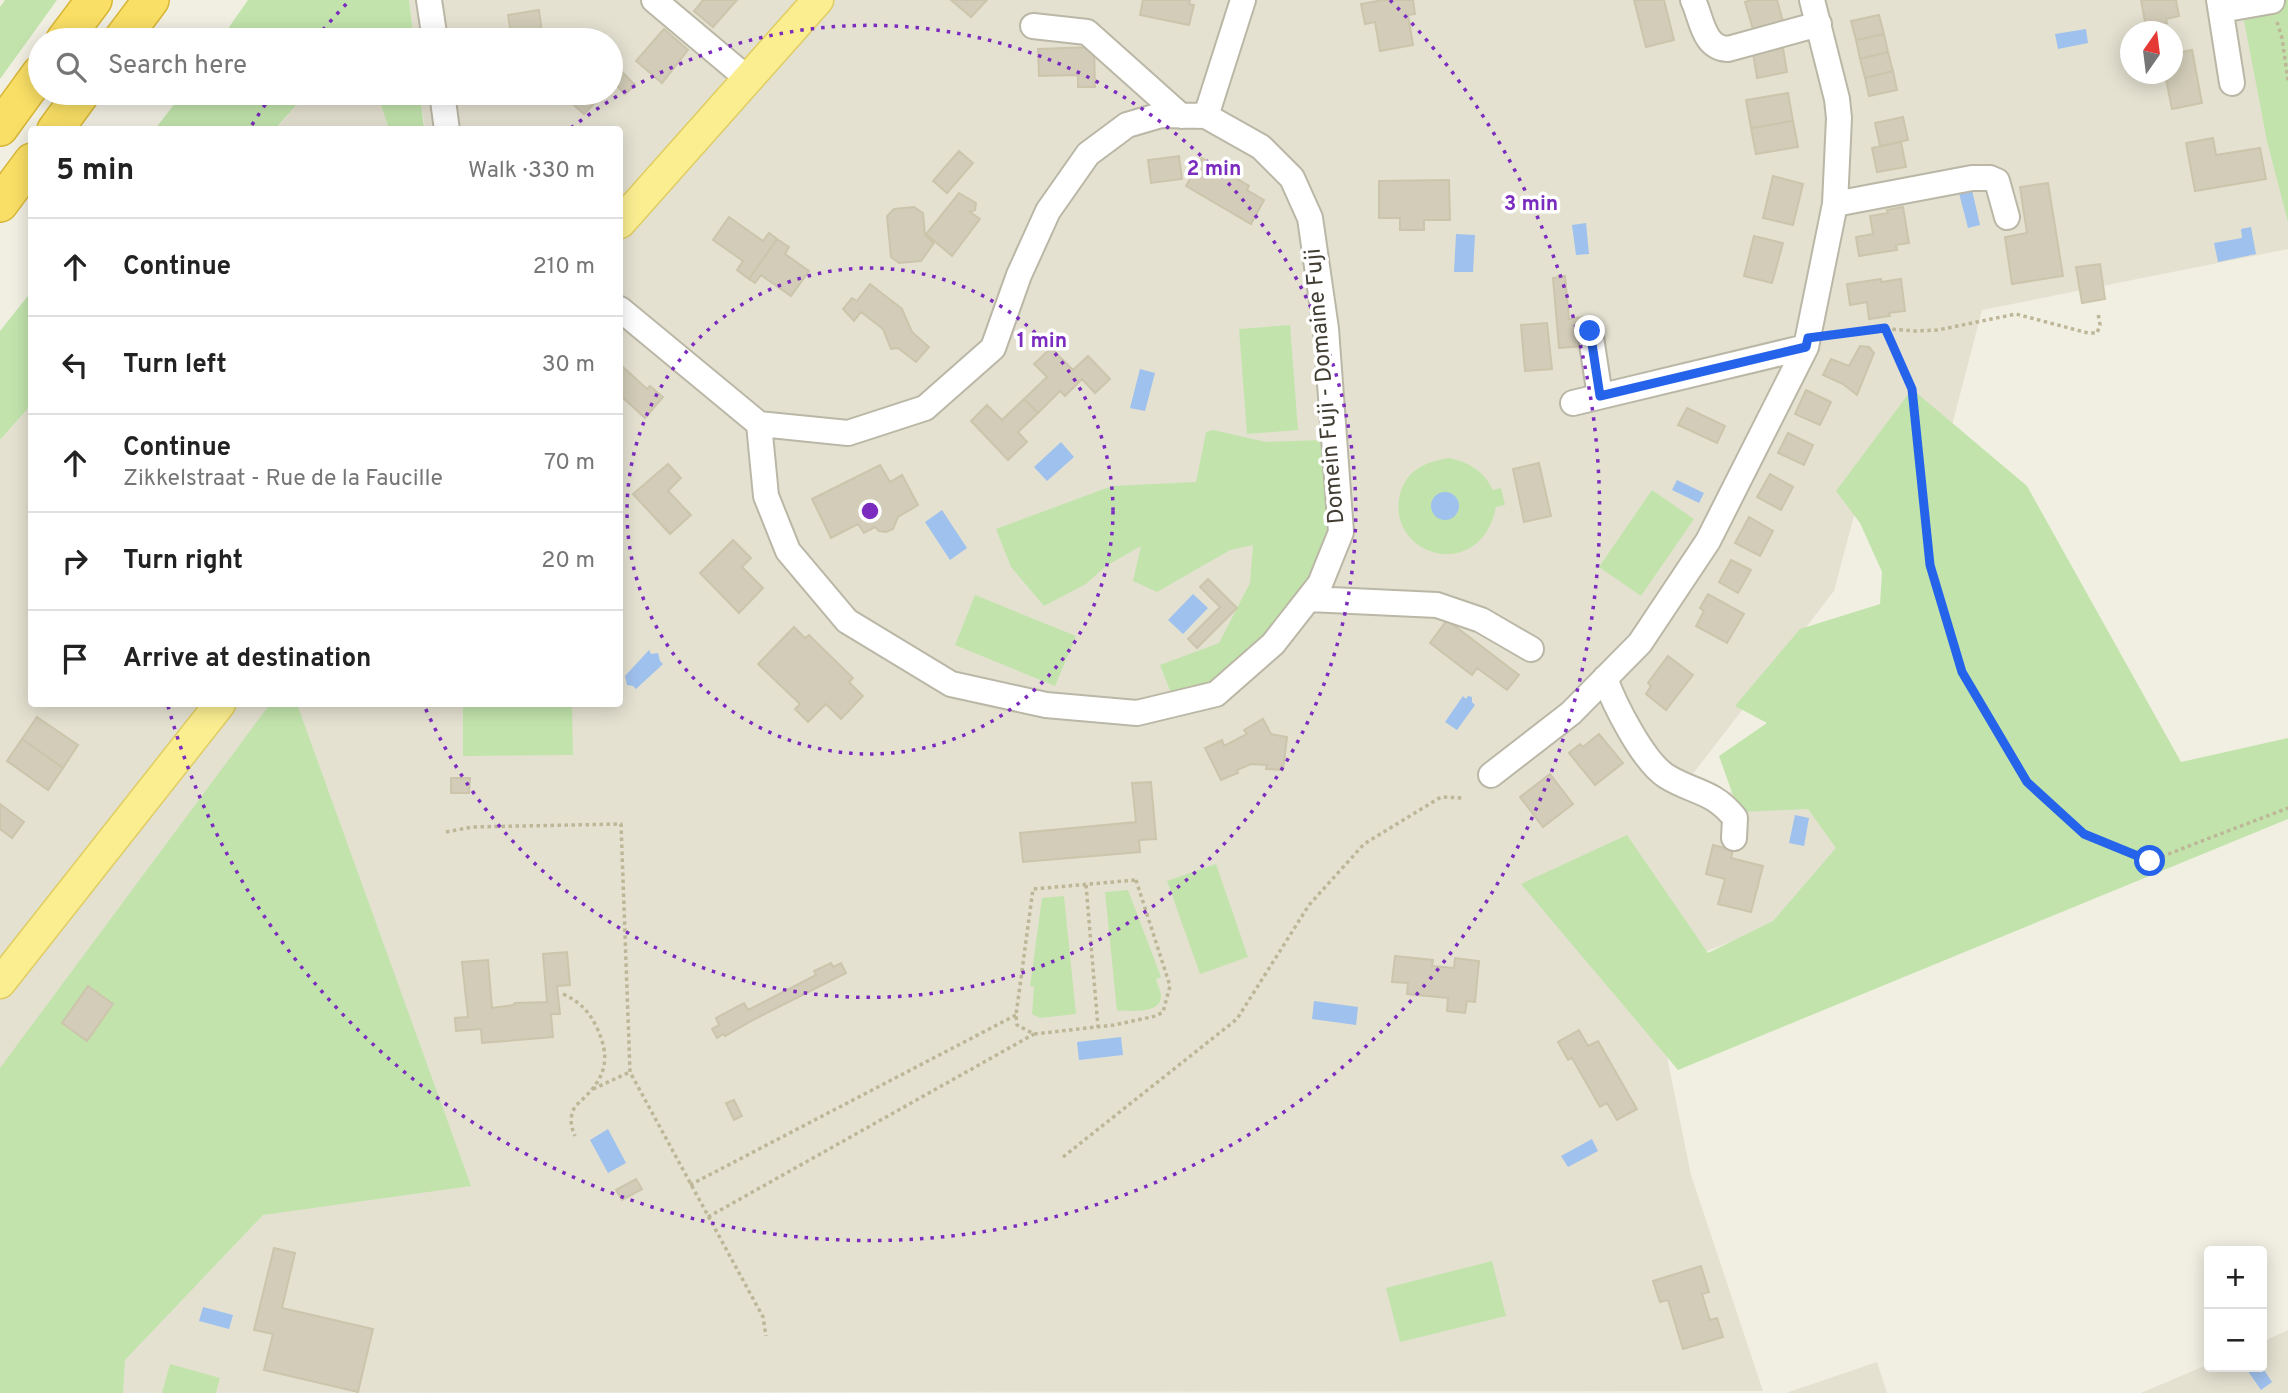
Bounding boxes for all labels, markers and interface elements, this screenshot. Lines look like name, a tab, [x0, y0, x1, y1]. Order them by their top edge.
north arrow	[2120, 21, 2183, 84]
search box	[28, 28, 623, 105]
icon: search	[52, 48, 90, 86]
text: Search here	[108, 50, 247, 83]
text: 5 min	[56, 153, 134, 190]
text: 2 min	[1187, 156, 1241, 183]
text: Walk · 330 m	[468, 157, 595, 186]
text: 3 min	[1504, 191, 1558, 218]
street label: Domein Fuji - Domaine Fuji	[1300, 247, 1352, 525]
icon: ahead	[56, 248, 94, 286]
text: Continue	[123, 251, 231, 284]
text: 210 m	[533, 253, 595, 282]
route end	[1574, 315, 1605, 346]
text: 1 min	[1017, 328, 1067, 355]
icon: left	[56, 346, 94, 384]
text: Turn left	[123, 349, 227, 382]
text: 30 m	[542, 351, 595, 380]
text: Continue	[123, 432, 231, 465]
icon: ahead	[56, 444, 94, 482]
text: 70 m	[544, 449, 595, 478]
text: Zikkelstraat - Rue de la Faucille	[123, 465, 443, 494]
centre of rings	[858, 499, 882, 523]
icon: right	[56, 542, 94, 580]
text: Turn right	[123, 545, 243, 578]
text: 20 m	[541, 547, 595, 576]
icon: arrive	[56, 640, 94, 678]
text: Arrive at destination	[123, 643, 371, 676]
route start	[2134, 845, 2165, 876]
map controls	[2204, 1246, 2267, 1372]
button: +	[2204, 1246, 2267, 1309]
button: −	[2204, 1309, 2267, 1372]

